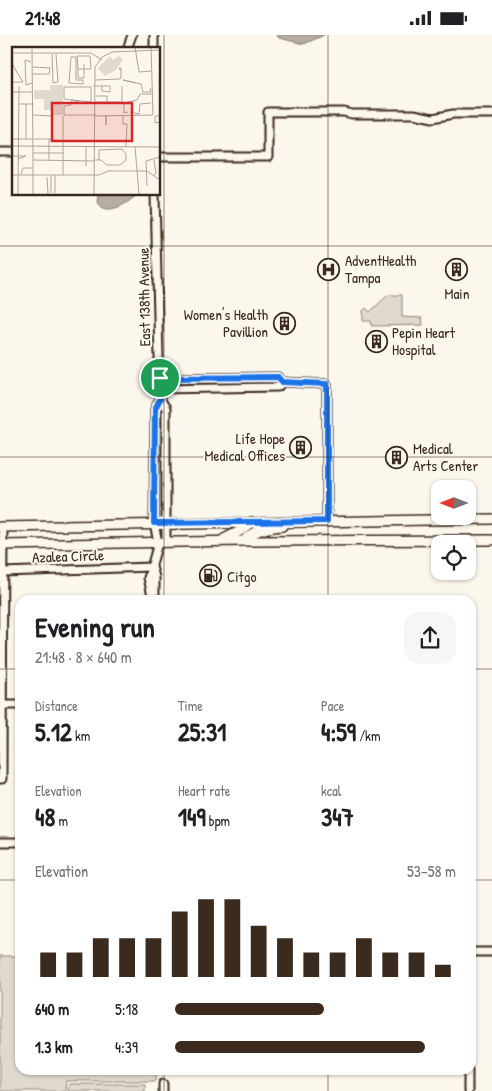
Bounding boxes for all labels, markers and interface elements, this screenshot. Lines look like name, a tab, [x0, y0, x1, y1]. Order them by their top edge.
text: 21:48	[25, 5, 61, 31]
inset map	[12, 47, 160, 195]
street label: East 138th Avenue	[133, 248, 155, 346]
place label: AdventHealth Tampa	[345, 250, 416, 288]
hospital icon: AdventHealth Tampa	[317, 257, 341, 281]
building icon: Main	[445, 258, 469, 282]
place label: Main	[445, 283, 470, 304]
place label: Women's Health Pavillion	[184, 304, 268, 342]
building icon: Women's Health Pavillion	[272, 311, 296, 335]
place label: Pepin Heart Hospital	[392, 322, 456, 360]
building icon: Pepin Heart Hospital	[364, 329, 388, 353]
pin	[139, 357, 181, 399]
icon: arrive	[146, 364, 174, 392]
place label: Life Hope Medical Offices	[205, 428, 285, 466]
building icon: Life Hope Medical Offices	[289, 435, 313, 459]
place label: Medical Arts Center	[413, 438, 479, 476]
building icon: Medical Arts Center	[385, 445, 409, 469]
north arrow	[431, 480, 476, 525]
map controls	[431, 480, 476, 580]
button: locate	[431, 535, 476, 580]
street label: Azalea Circle	[32, 544, 104, 568]
fuel station icon: Citgo	[199, 564, 223, 588]
place label: Citgo	[227, 566, 256, 587]
text: Evening run	[35, 608, 155, 646]
button: share	[404, 612, 456, 664]
text: 21:48 · 8 × 640 m	[35, 646, 132, 668]
text: Distance	[35, 696, 78, 715]
text: Time	[178, 696, 203, 715]
text: Pace	[321, 696, 344, 715]
text: 5.12	[35, 715, 72, 749]
text: 25:31	[178, 715, 226, 749]
text: 4:59	[321, 715, 356, 749]
text: km	[72, 726, 90, 745]
text: /km	[356, 726, 380, 745]
text: Elevation	[35, 781, 82, 800]
text: Heart rate	[178, 781, 230, 800]
text: kcal	[321, 781, 341, 800]
text: 48	[35, 800, 55, 834]
text: 149	[178, 800, 206, 834]
text: 347	[321, 800, 354, 834]
text: m	[55, 811, 68, 830]
text: bpm	[206, 811, 230, 830]
text: Elevation	[35, 860, 88, 882]
text: 53–58 m	[407, 860, 456, 882]
text: 640 m	[35, 998, 69, 1020]
text: 5:18	[115, 998, 138, 1020]
text: 1.3 km	[35, 1036, 73, 1058]
text: 4:39	[115, 1036, 138, 1058]

